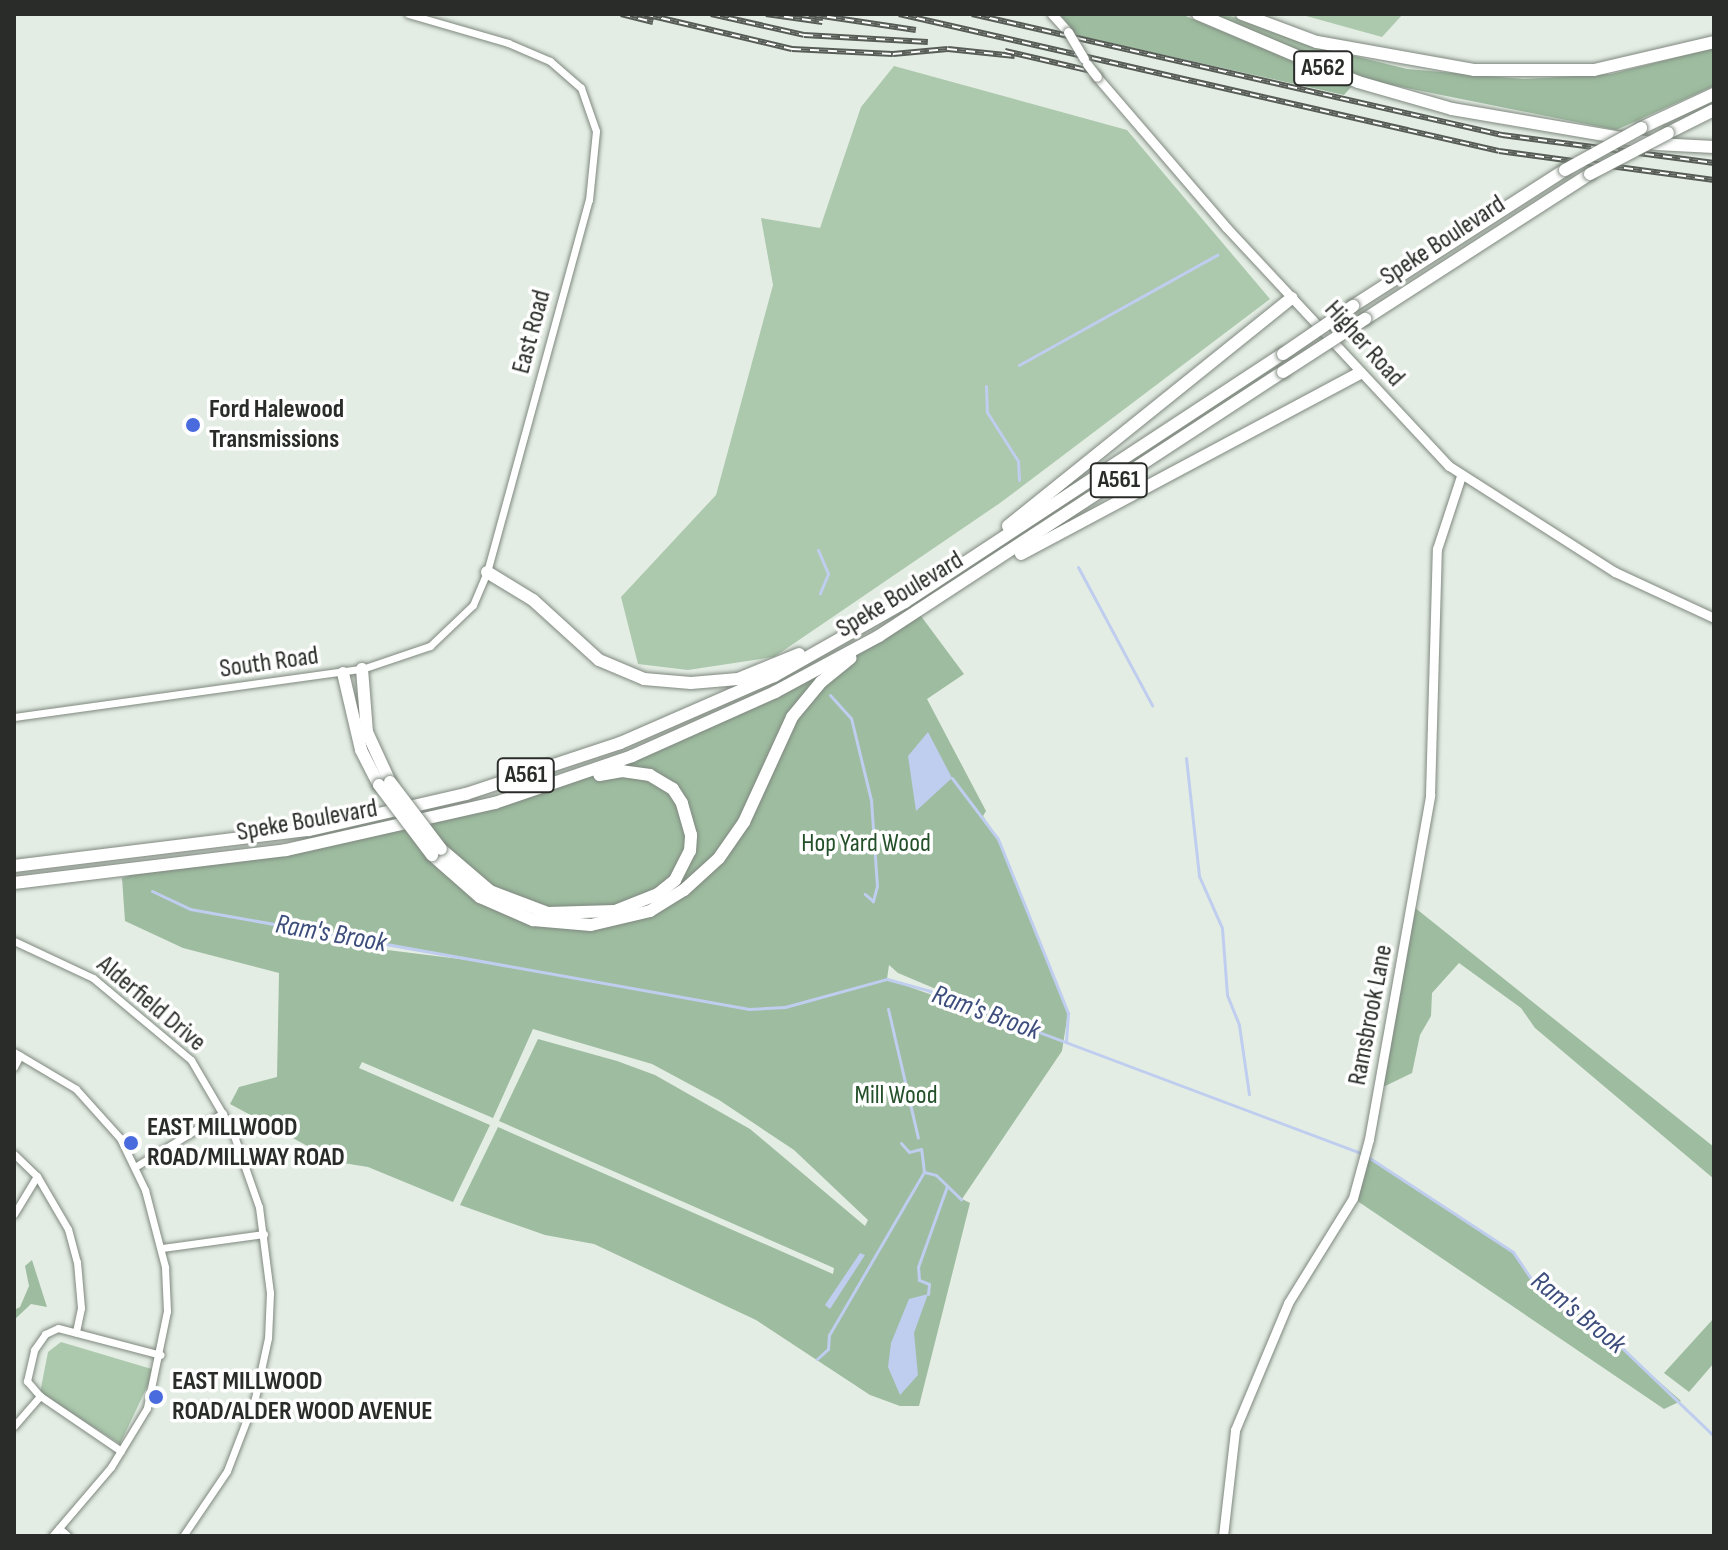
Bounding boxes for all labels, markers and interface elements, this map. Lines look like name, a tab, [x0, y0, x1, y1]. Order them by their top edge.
road number: A562	[1293, 48, 1353, 88]
street label: Speke Boulevard	[1375, 189, 1511, 293]
street label: East Road	[506, 287, 558, 377]
street label: Higher Road	[1317, 295, 1411, 393]
place label: Ford Halewood Transmissions	[209, 394, 344, 456]
marker: Ford Halewood Transmissions	[184, 416, 202, 434]
road number: A561	[1089, 460, 1149, 500]
street label: Speke Boulevard	[831, 545, 969, 645]
street label: South Road	[218, 641, 320, 685]
road number: A561	[496, 755, 556, 795]
street label: Speke Boulevard	[234, 793, 380, 849]
park label: Hop Yard Wood	[801, 828, 931, 860]
water label: Ram's Brook	[273, 908, 389, 960]
street label: Ramsbrook Lane	[1342, 942, 1400, 1088]
street label: Alderfield Drive	[90, 949, 212, 1059]
water label: Ram's Brook	[928, 978, 1044, 1048]
park label: Mill Wood	[855, 1080, 937, 1112]
place label: EAST MILLWOOD ROAD/MILLWAY ROAD	[147, 1112, 345, 1174]
marker: EAST MILLWOOD ROAD/MILLWAY ROAD	[122, 1134, 140, 1152]
water label: Ram's Brook	[1524, 1265, 1632, 1361]
place label: EAST MILLWOOD ROAD/ALDER WOOD AVENUE	[172, 1366, 433, 1428]
marker: EAST MILLWOOD ROAD/ALDER WOOD AVENUE	[147, 1388, 165, 1406]

